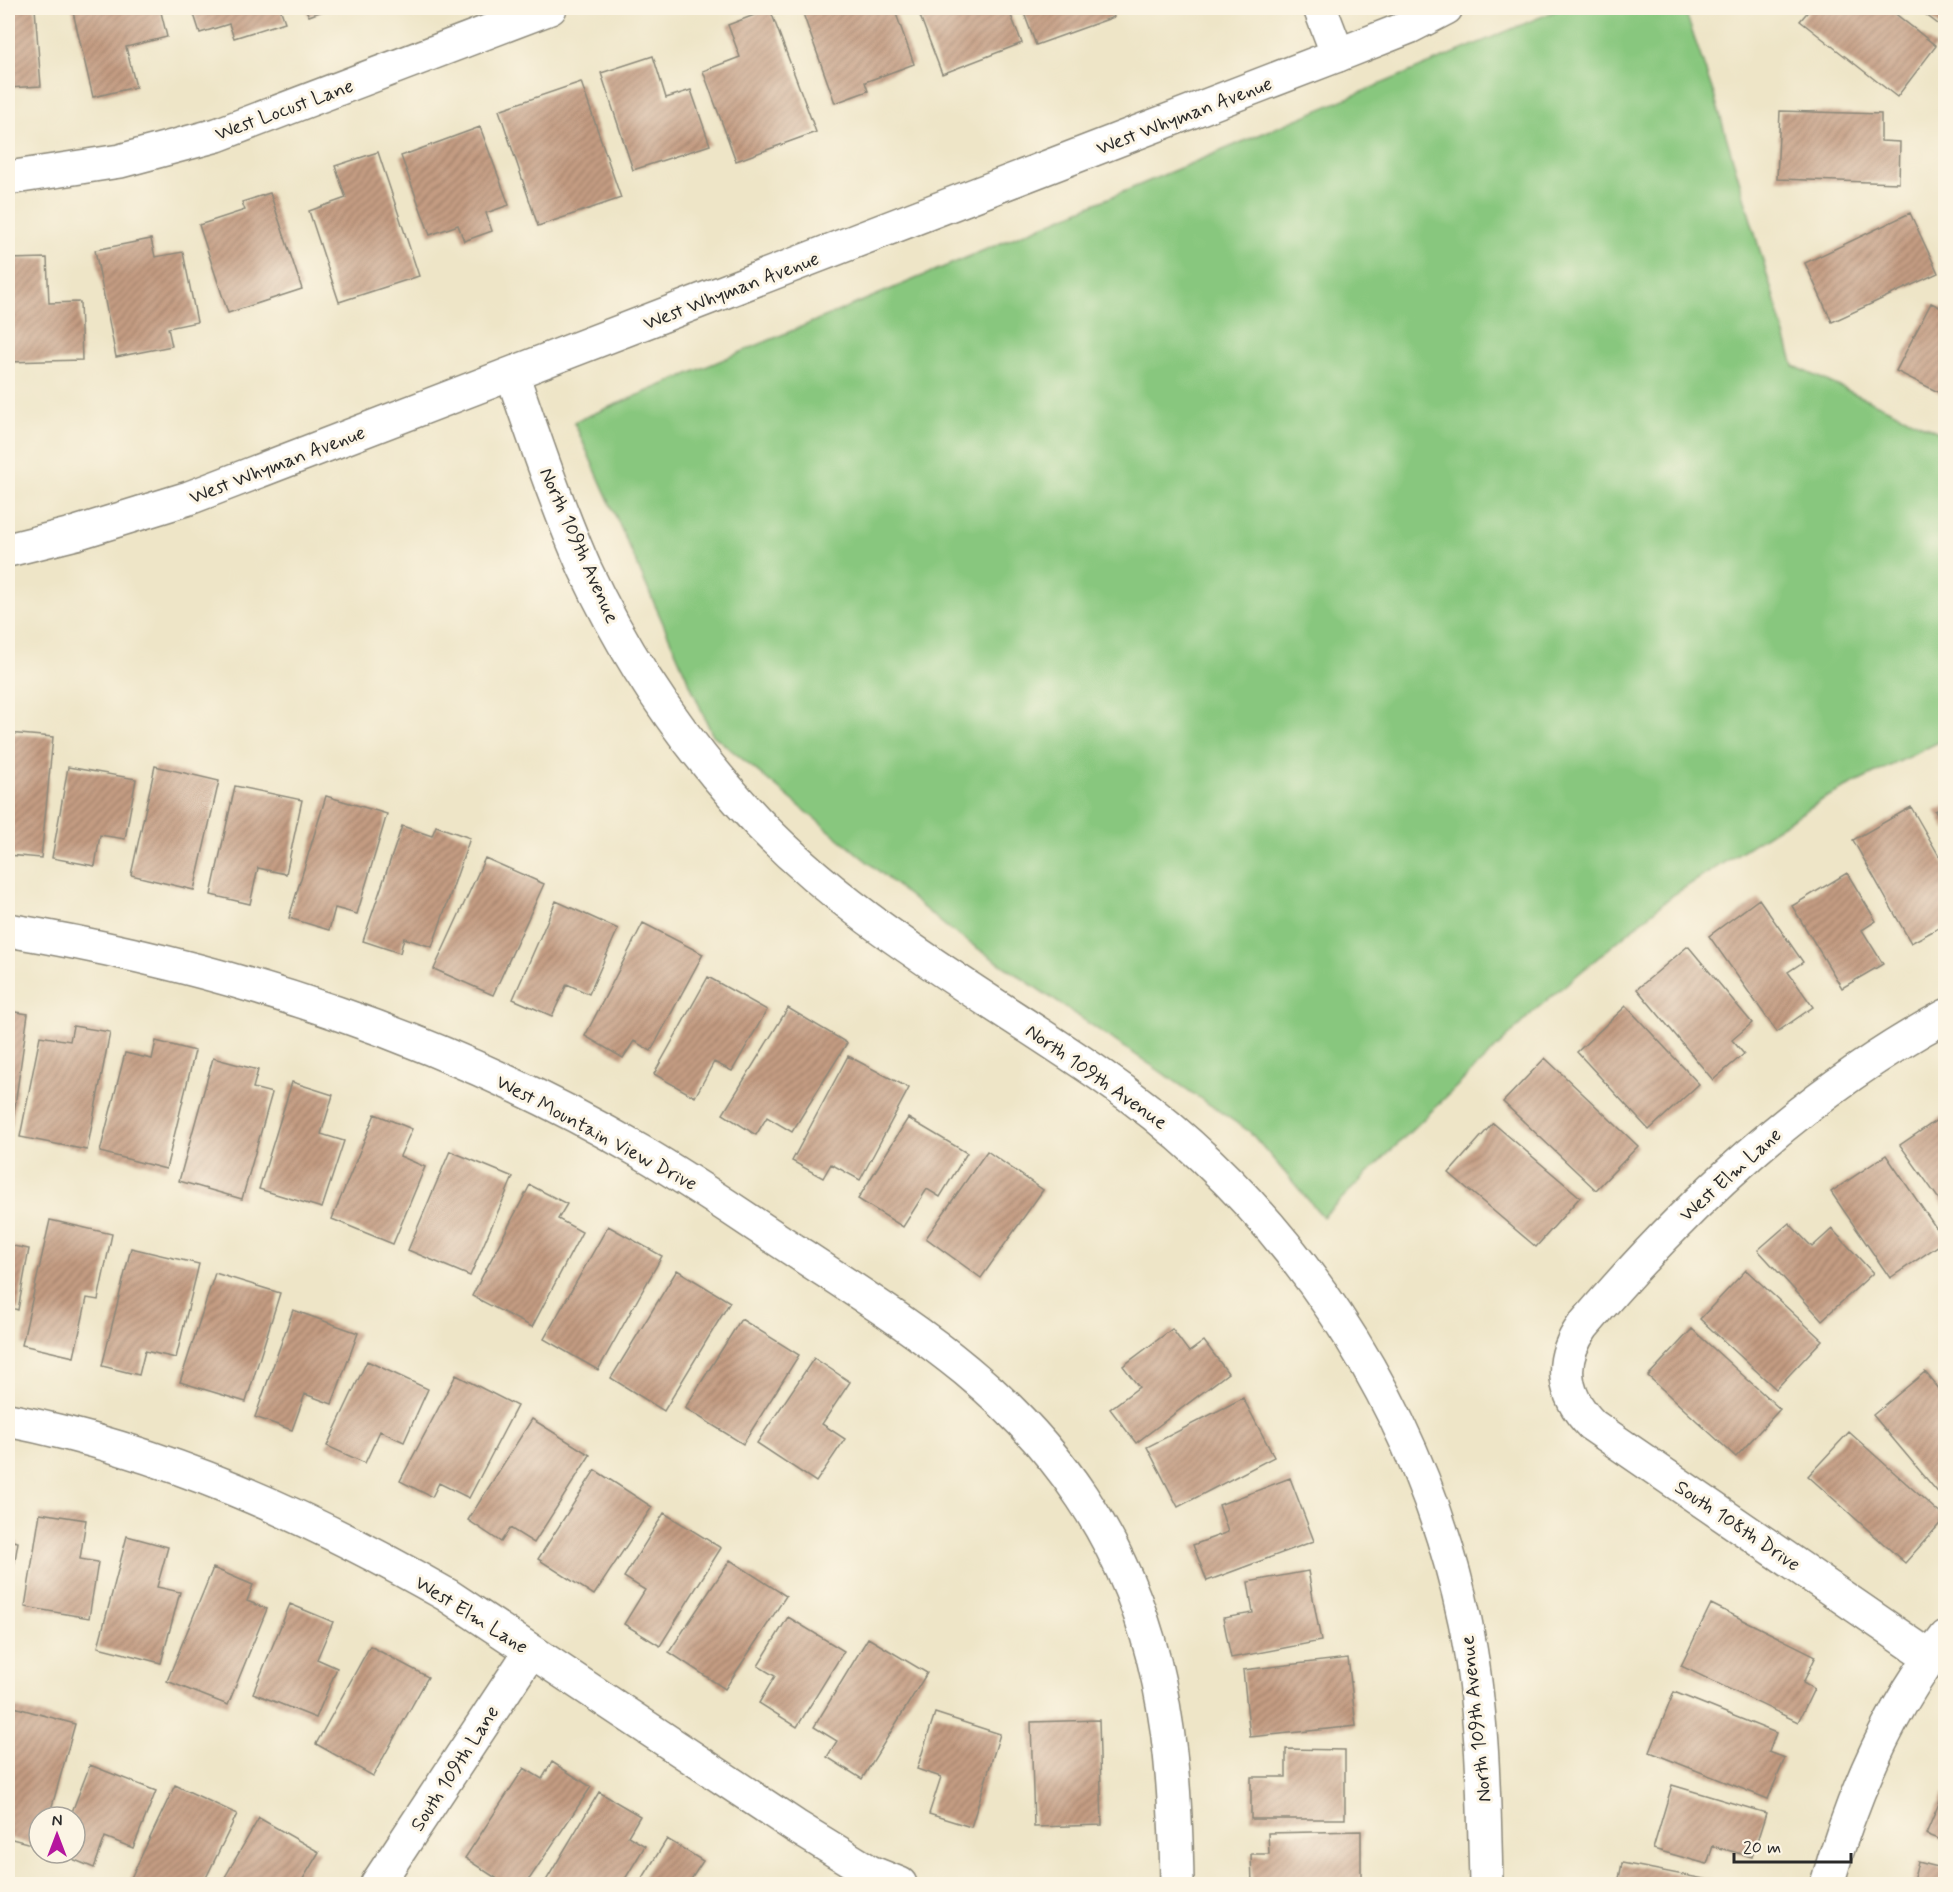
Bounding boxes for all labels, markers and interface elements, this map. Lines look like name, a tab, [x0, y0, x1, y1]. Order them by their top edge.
street label: West Whyman Avenue	[1093, 70, 1276, 162]
street label: West Locust Lane	[212, 73, 358, 148]
street label: West Whyman Avenue	[640, 245, 823, 337]
street label: West Whyman Avenue	[186, 419, 369, 511]
street label: North 109th Avenue	[532, 464, 625, 628]
street label: North 109th Avenue	[1020, 1018, 1173, 1136]
street label: West Mountain View Drive	[491, 1069, 702, 1198]
street label: West Elm Lane	[1674, 1122, 1788, 1228]
street label: South 108th Drive	[1669, 1474, 1805, 1578]
street label: West Elm Lane	[409, 1570, 533, 1661]
street label: North 109th Avenue	[1454, 1634, 1499, 1804]
street label: South 109th Lane	[404, 1701, 506, 1837]
north arrow	[27, 1805, 87, 1865]
text: N	[52, 1811, 62, 1832]
scale bar	[1734, 1826, 1851, 1864]
text: 20 m	[1743, 1836, 1781, 1860]

